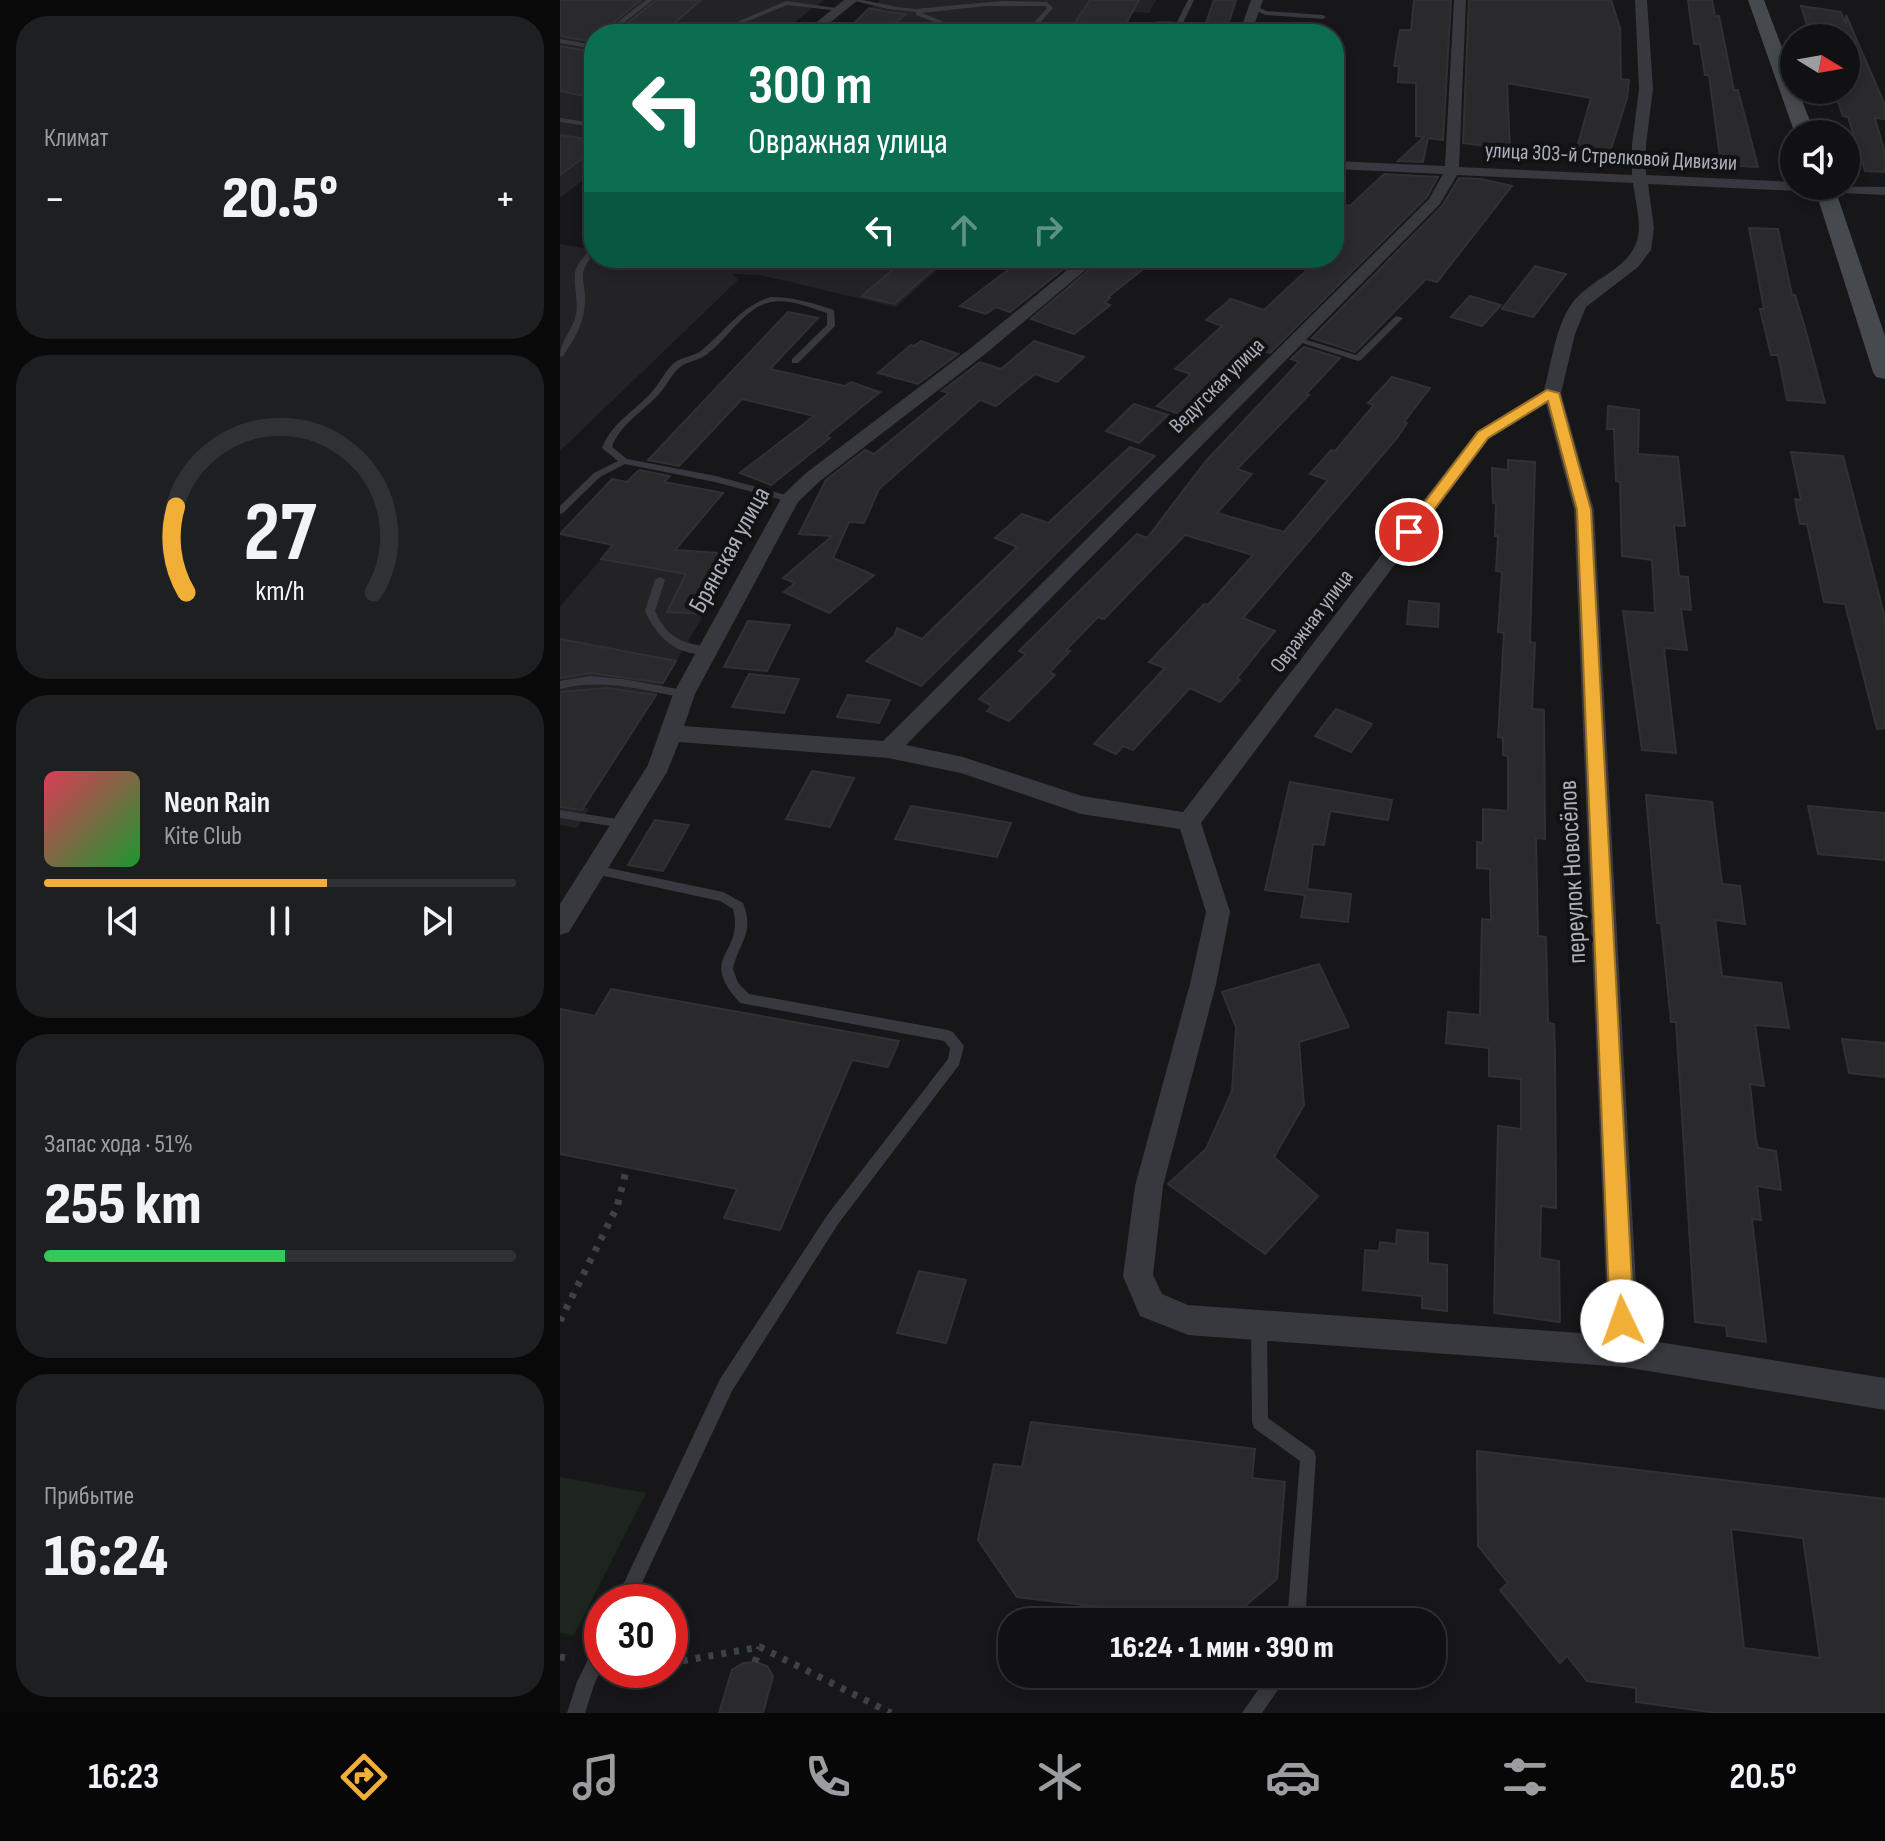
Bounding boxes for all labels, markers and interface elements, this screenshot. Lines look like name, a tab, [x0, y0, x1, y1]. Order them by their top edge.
north arrow	[1780, 24, 1860, 104]
map controls	[1780, 24, 1860, 200]
text: 300 m	[748, 53, 872, 120]
icon: left	[616, 56, 720, 160]
button: sound	[1780, 120, 1860, 200]
text: Овражная улица	[748, 121, 948, 164]
text: Климат	[44, 123, 108, 154]
street label: улица 303-й Стрелковой Дивизии	[1484, 137, 1738, 177]
text: 20.5°	[222, 163, 338, 235]
text: −	[44, 173, 66, 226]
text: +	[494, 173, 516, 226]
icon: left	[858, 208, 902, 252]
icon: ahead	[942, 208, 986, 252]
icon: right	[1026, 208, 1070, 252]
street label: Ведугская улица	[1164, 333, 1270, 439]
street label: Брянская улица	[683, 482, 777, 618]
text: 27	[244, 484, 317, 584]
pin	[1375, 498, 1443, 566]
icon: arrive	[1387, 510, 1431, 554]
street label: Овражная улица	[1264, 564, 1360, 678]
text: km/h	[255, 574, 305, 609]
street label: переулок Новосёлов	[1553, 779, 1593, 964]
text: Neon Rain	[164, 785, 270, 821]
text: Kite Club	[164, 821, 242, 852]
icon: previous	[101, 899, 145, 943]
icon: pause	[258, 899, 302, 943]
icon: next	[415, 899, 459, 943]
text: Запас хода · 51%	[44, 1129, 193, 1160]
text: 255 km	[44, 1169, 202, 1241]
position arrow	[1580, 1279, 1664, 1363]
text: Прибытие	[44, 1481, 134, 1512]
text: 16:24	[44, 1521, 168, 1593]
speed limit sign: 30	[584, 1584, 688, 1688]
text: 16:24 · 1 мин · 390 m	[1110, 1630, 1334, 1666]
icon: directions	[336, 1749, 392, 1805]
icon: music	[568, 1749, 624, 1805]
icon: phone	[800, 1749, 856, 1805]
icon: climate	[1032, 1749, 1088, 1805]
icon: car	[1265, 1749, 1321, 1805]
icon: filters	[1497, 1749, 1553, 1805]
text: 16:23	[88, 1756, 159, 1799]
text: 20.5°	[1729, 1756, 1797, 1799]

